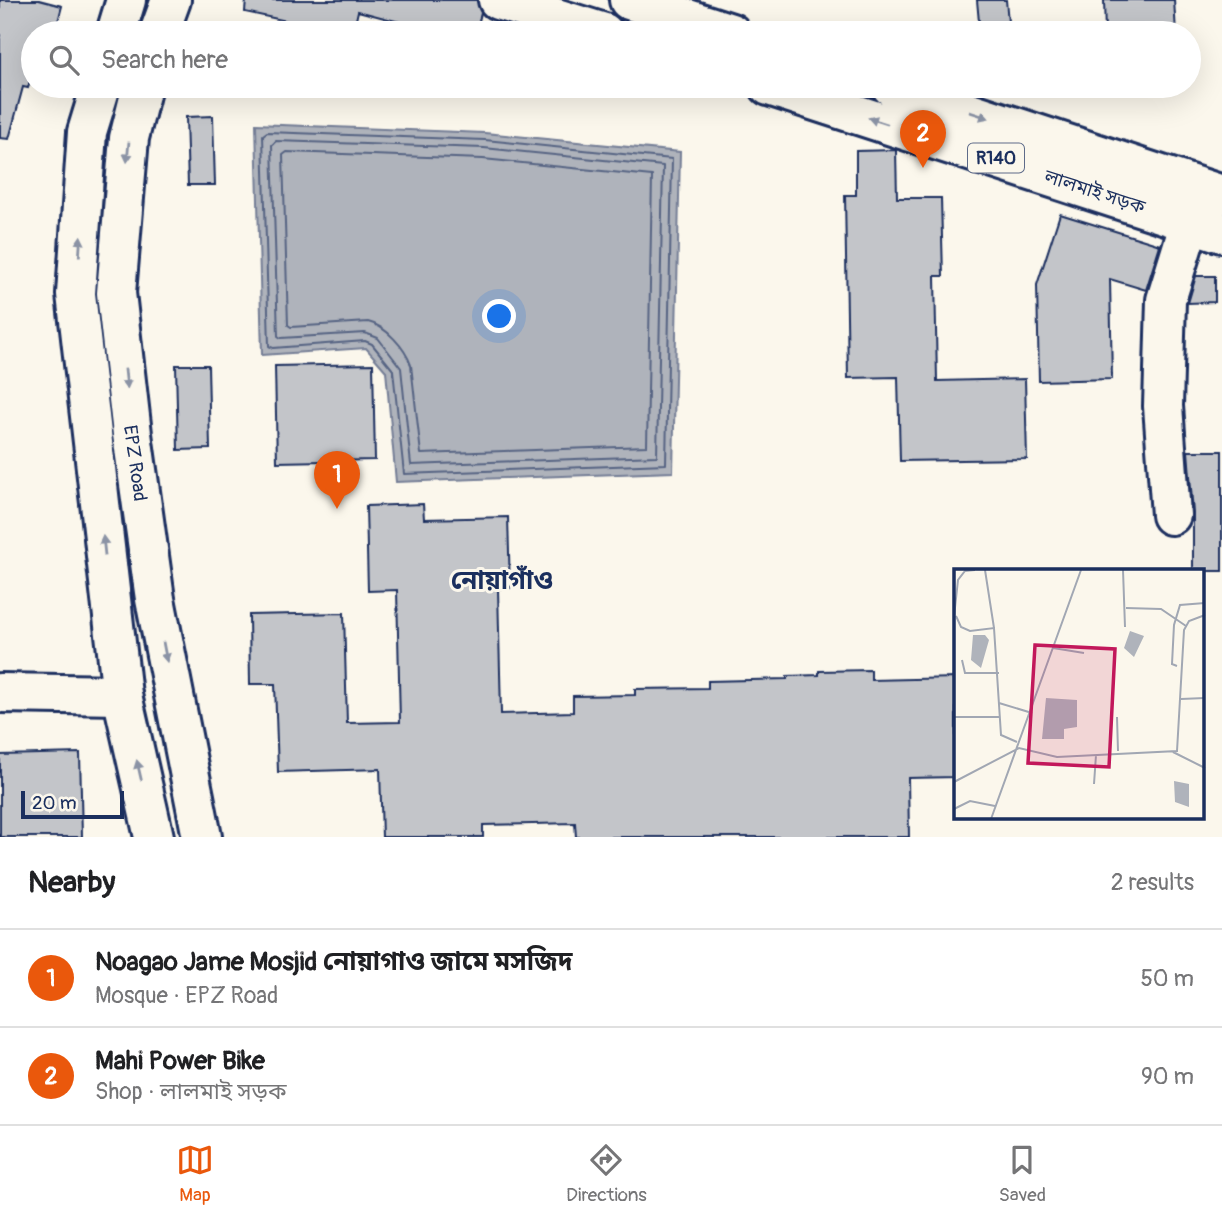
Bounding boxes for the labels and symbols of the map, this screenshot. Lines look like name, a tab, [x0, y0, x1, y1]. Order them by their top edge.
pin: 2	[900, 110, 946, 168]
one-way arrow	[968, 110, 989, 120]
one-way arrow	[867, 115, 888, 125]
one-way arrow	[122, 141, 133, 163]
road number: R140	[968, 144, 1024, 173]
street label: লালমাই সড়ক	[1040, 164, 1149, 220]
one-way arrow	[74, 235, 85, 257]
your location	[482, 299, 516, 333]
one-way arrow	[120, 368, 131, 390]
street label: EPZ Road	[118, 423, 152, 503]
pin: 1	[314, 451, 360, 509]
one-way arrow	[99, 535, 110, 557]
district label: নোয়াগাঁও	[451, 565, 553, 597]
inset map	[954, 569, 1204, 820]
one-way arrow	[160, 641, 171, 663]
one-way arrow	[133, 759, 144, 781]
scale bar	[21, 788, 124, 820]

